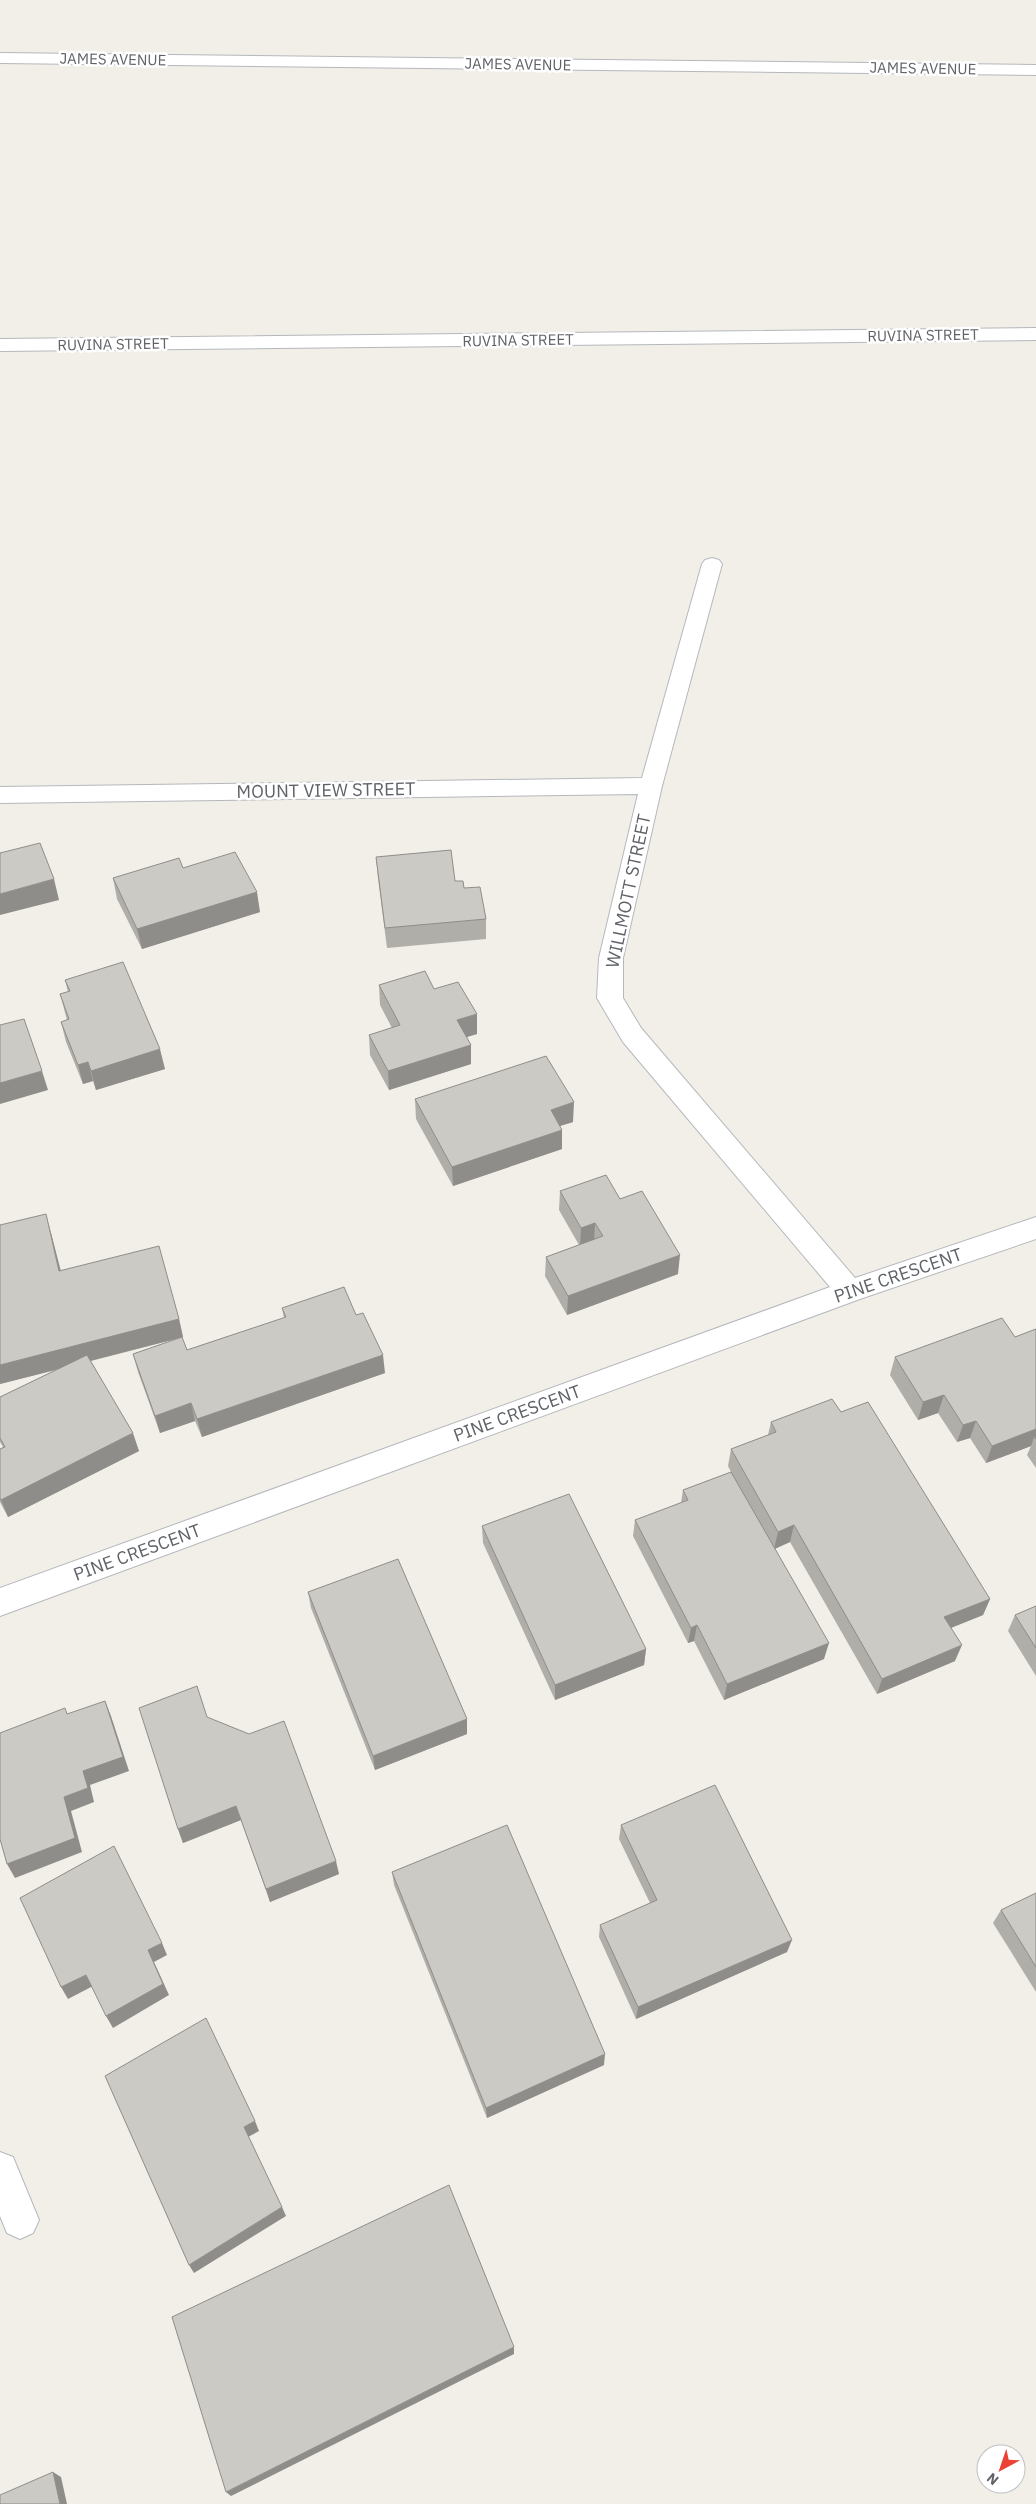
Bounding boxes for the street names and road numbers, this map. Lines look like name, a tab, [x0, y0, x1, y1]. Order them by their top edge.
street label: JAMES AVENUE	[59, 49, 167, 69]
street label: JAMES AVENUE	[464, 54, 572, 74]
street label: JAMES AVENUE	[869, 58, 977, 78]
street label: RUVINA STREET	[867, 325, 979, 345]
street label: RUVINA STREET	[462, 330, 574, 350]
street label: RUVINA STREET	[57, 334, 169, 354]
street label: MOUNT VIEW STREET	[236, 777, 416, 803]
street label: WILLMOTT STREET	[600, 812, 656, 970]
street label: PINE CRESCENT	[831, 1242, 965, 1308]
street label: PINE CRESCENT	[450, 1379, 584, 1447]
street label: PINE CRESCENT	[70, 1518, 204, 1586]

